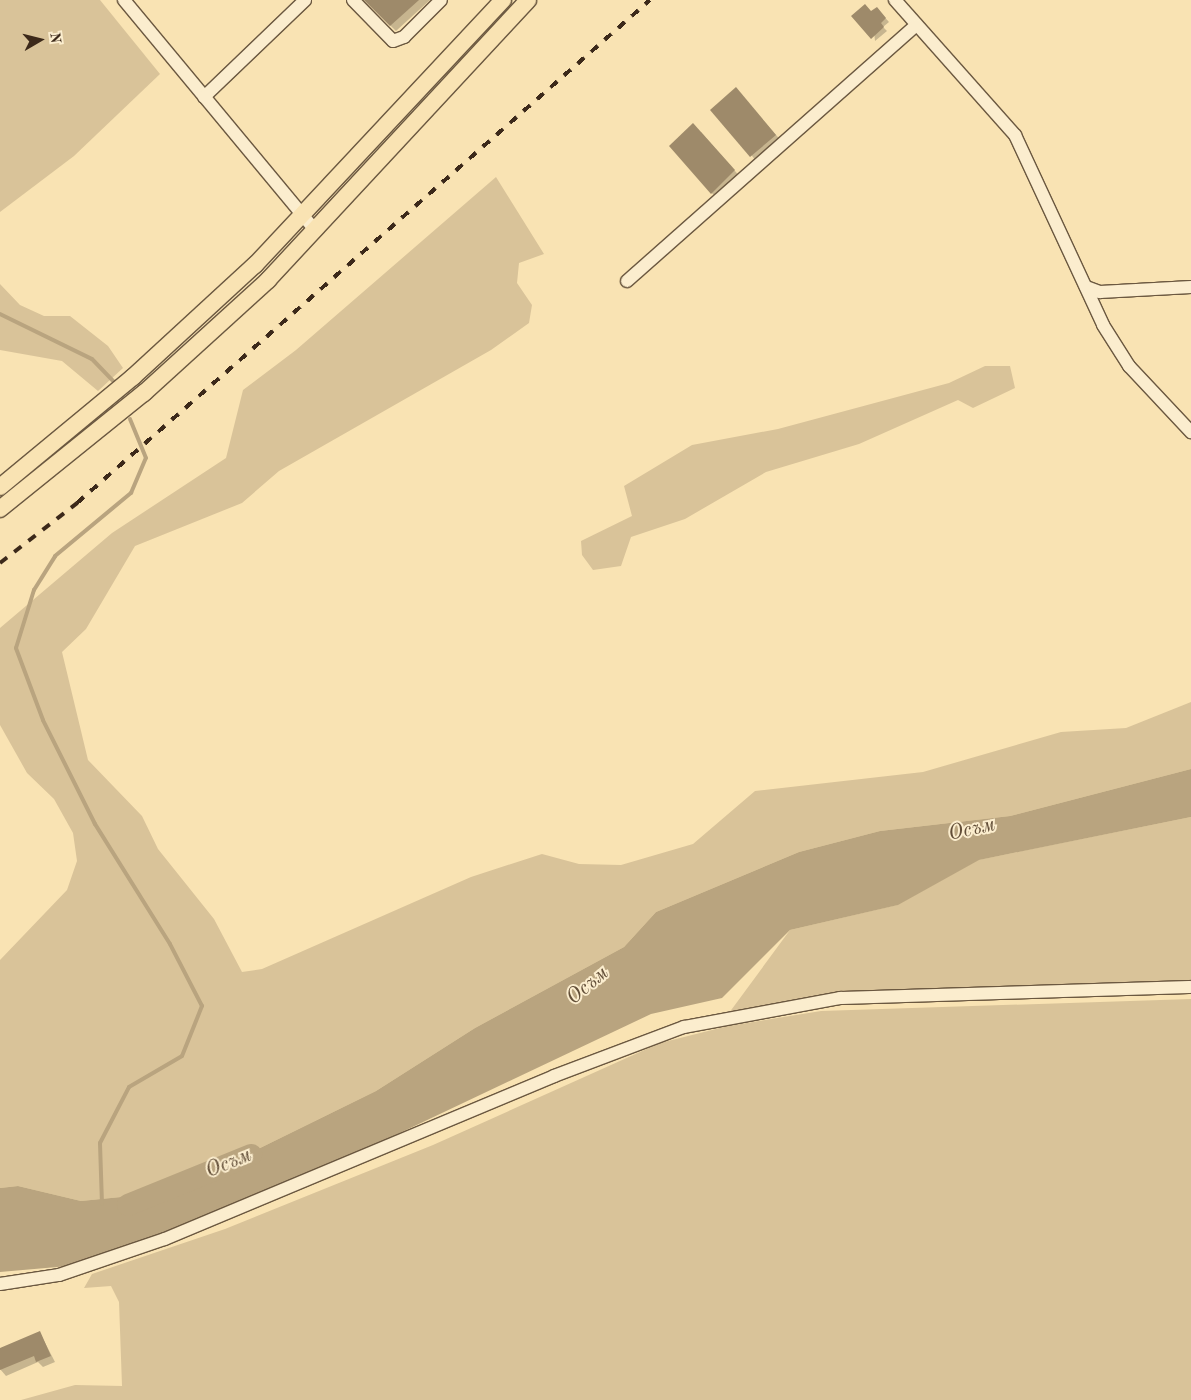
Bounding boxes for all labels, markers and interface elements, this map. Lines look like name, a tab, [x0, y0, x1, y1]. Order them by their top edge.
north arrow	[15, 15, 65, 65]
text: N	[47, 32, 63, 44]
water label: Осъм	[946, 813, 998, 847]
water label: Осъм	[562, 961, 614, 1011]
water label: Осъм	[202, 1143, 256, 1185]

